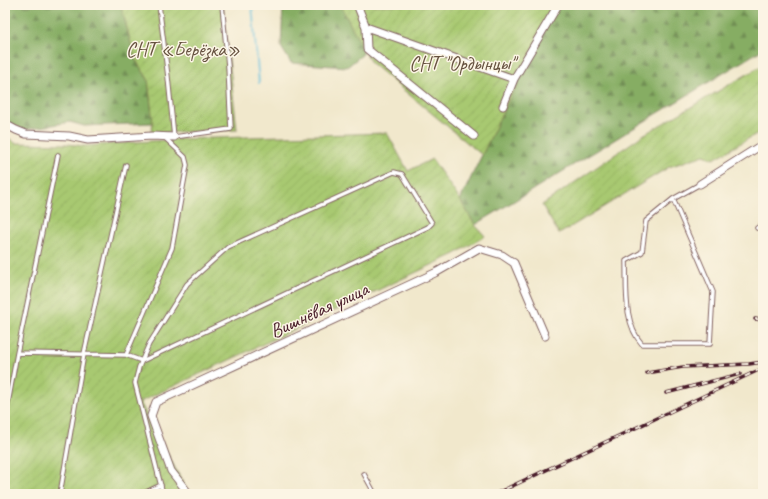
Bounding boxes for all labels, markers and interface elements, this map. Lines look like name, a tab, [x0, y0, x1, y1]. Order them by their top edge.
park label: СНТ «Берёзка»	[126, 37, 240, 63]
park label: СНТ "Ордынцы"	[409, 51, 519, 76]
street label: Вишнёвая улица	[266, 275, 374, 344]

